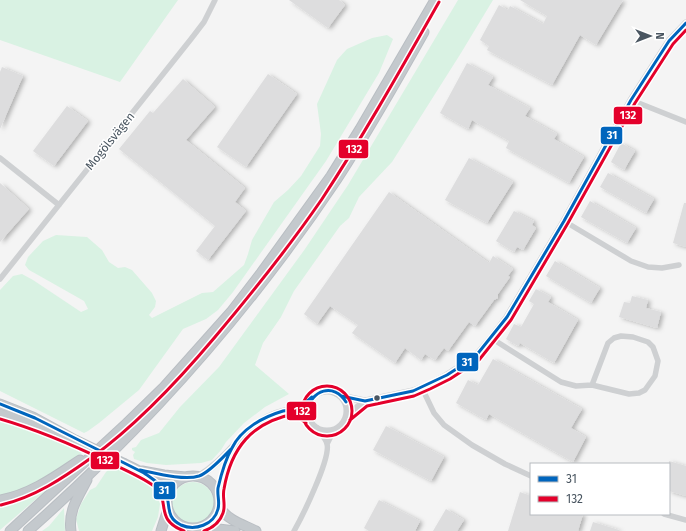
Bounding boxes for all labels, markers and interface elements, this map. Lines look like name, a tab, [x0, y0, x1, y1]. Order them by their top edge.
north arrow	[630, 16, 670, 56]
text: N	[653, 32, 666, 40]
line badge: 132	[613, 106, 643, 125]
street label: Mogölsvägen	[83, 109, 137, 173]
text: 132	[620, 109, 637, 122]
line badge: 31	[600, 126, 623, 145]
text: 31	[606, 129, 617, 142]
line badge: 132	[338, 139, 369, 159]
text: 132	[346, 143, 363, 156]
line badge: 31	[456, 352, 479, 372]
text: 31	[461, 356, 472, 369]
unlabelled marker	[372, 393, 382, 403]
line badge: 132	[286, 401, 317, 421]
text: 132	[294, 405, 311, 418]
line badge: 132	[90, 451, 120, 470]
text: 132	[97, 454, 114, 467]
legend	[530, 463, 670, 515]
text: 31	[566, 472, 577, 486]
line badge: 31	[153, 481, 176, 500]
text: 31	[158, 484, 169, 497]
text: 132	[566, 492, 583, 506]

